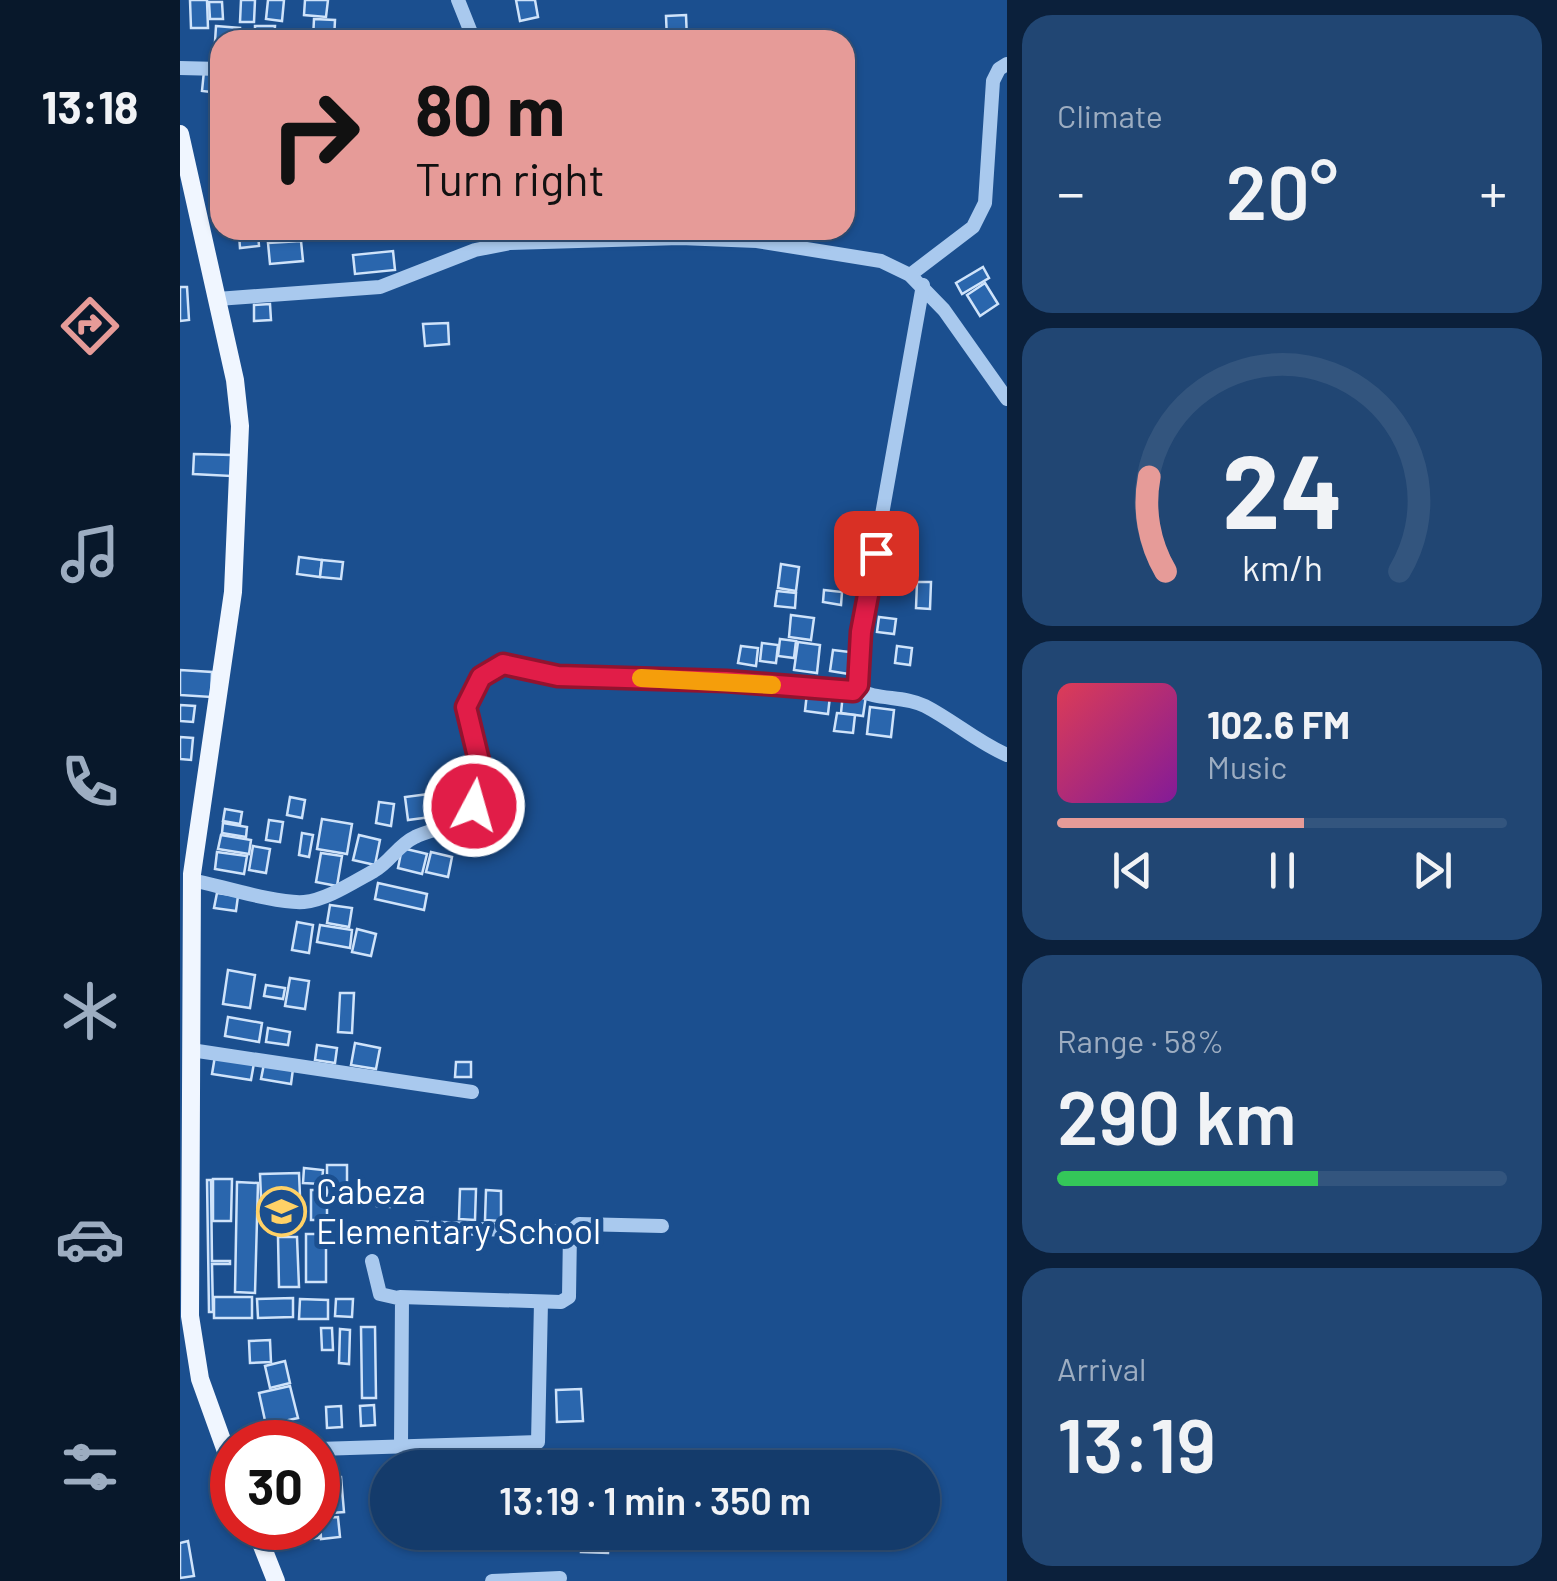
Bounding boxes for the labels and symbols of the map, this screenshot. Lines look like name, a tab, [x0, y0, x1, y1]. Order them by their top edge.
pin	[834, 511, 919, 596]
position arrow	[422, 754, 526, 858]
place label: Cabeza Elementary School	[316, 1169, 601, 1251]
school or university icon: Cabeza Elementary School	[255, 1186, 307, 1238]
speed limit sign: 30	[210, 1420, 340, 1550]

